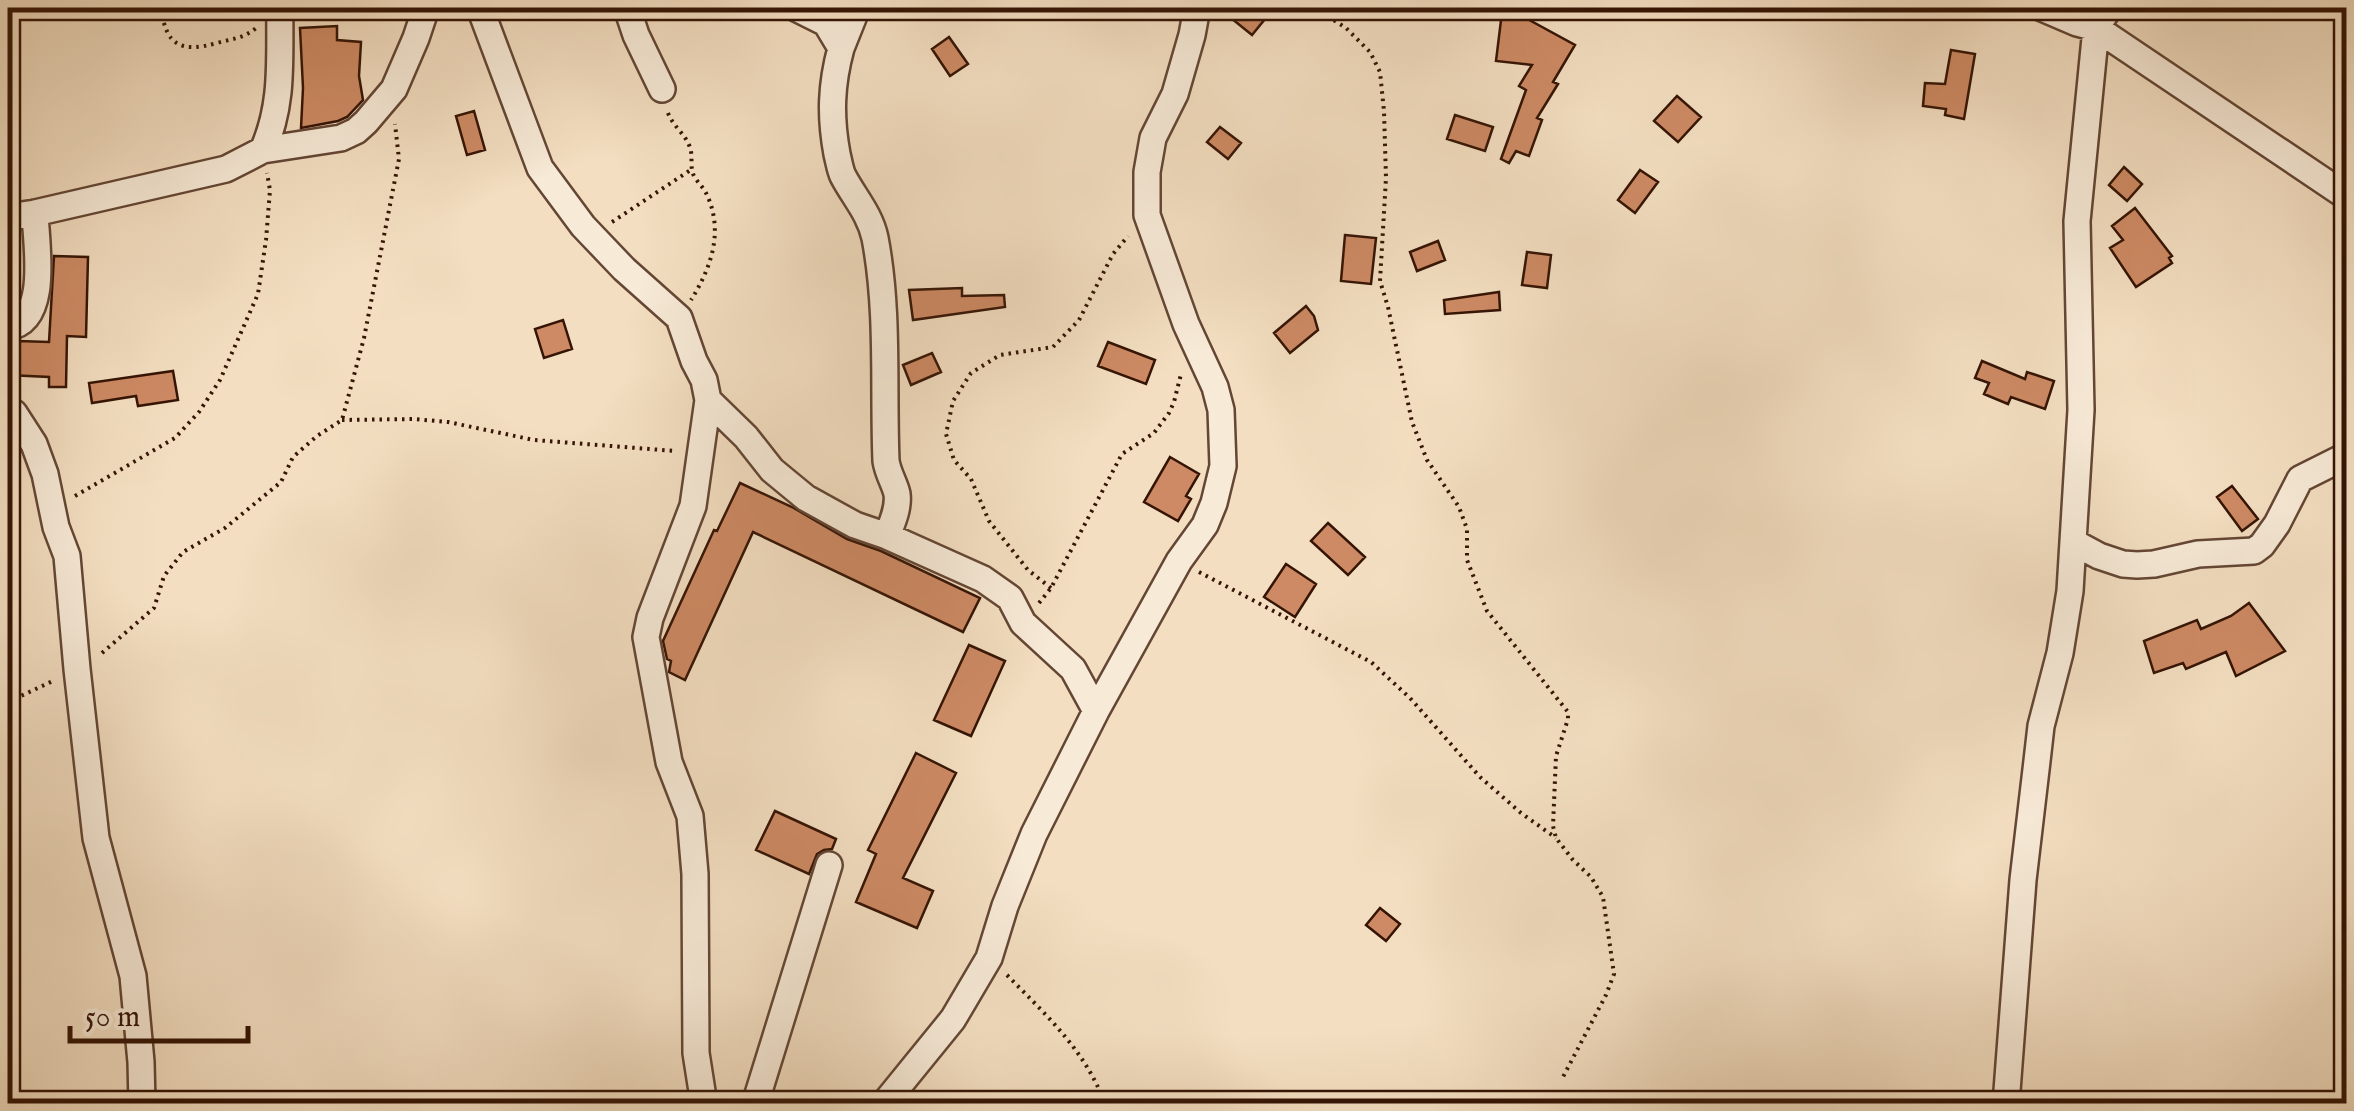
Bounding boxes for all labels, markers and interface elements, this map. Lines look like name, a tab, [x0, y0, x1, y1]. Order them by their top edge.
scale bar	[70, 981, 248, 1043]
text: 50 m	[85, 999, 140, 1037]

